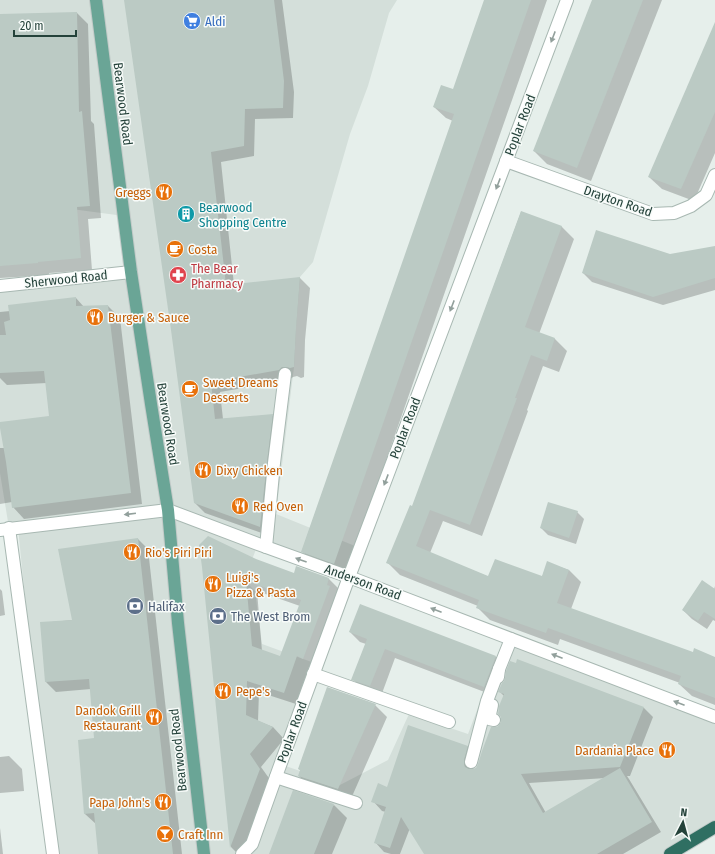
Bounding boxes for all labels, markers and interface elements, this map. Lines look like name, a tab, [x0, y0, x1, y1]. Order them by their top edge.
supermarket icon: Aldi	[182, 11, 202, 31]
scale bar	[14, 12, 76, 38]
place label: Aldi	[205, 14, 225, 29]
text: 20 m	[20, 19, 44, 33]
one-way arrow	[550, 31, 556, 43]
street label: Bearwood Road	[110, 62, 136, 146]
street label: Poplar Road	[501, 92, 539, 158]
one-way arrow	[494, 179, 500, 191]
restaurant icon: Greggs	[154, 182, 174, 202]
street label: Drayton Road	[582, 182, 654, 220]
place label: Greggs	[115, 185, 151, 200]
place label: Bearwood Shopping Centre	[199, 200, 287, 230]
building icon: Bearwood Shopping Centre	[176, 204, 196, 224]
cafe icon: Costa	[165, 239, 185, 259]
place label: Costa	[188, 242, 217, 257]
place label: The Bear Pharmacy	[191, 261, 243, 291]
pharmacy icon: The Bear Pharmacy	[168, 265, 188, 285]
street label: Sherwood Road	[24, 267, 108, 291]
one-way arrow	[448, 300, 454, 312]
restaurant icon: Burger & Sauce	[85, 307, 105, 327]
place label: Burger & Sauce	[108, 310, 189, 325]
place label: Sweet Dreams Desserts	[203, 375, 279, 405]
cafe icon: Sweet Dreams Desserts	[180, 379, 200, 399]
street label: Bearwood Road	[154, 382, 182, 466]
street label: Poplar Road	[386, 395, 424, 461]
restaurant icon: Dixy Chicken	[193, 460, 213, 480]
place label: Dixy Chicken	[216, 463, 283, 478]
one-way arrow	[382, 474, 388, 486]
restaurant icon: Red Oven	[230, 496, 250, 516]
place label: Red Oven	[253, 499, 304, 514]
one-way arrow	[124, 511, 136, 517]
restaurant icon: Rio's Piri Piri	[122, 542, 142, 562]
place label: Rio's Piri Piri	[145, 545, 212, 560]
one-way arrow	[294, 556, 306, 562]
street label: Anderson Road	[323, 561, 403, 603]
place label: Luigi's Pizza & Pasta	[226, 570, 296, 600]
restaurant icon: Luigi's Pizza & Pasta	[203, 574, 223, 594]
bank icon: Halifax	[125, 596, 145, 616]
place label: Halifax	[148, 599, 185, 614]
bank icon: The West Brom	[208, 606, 228, 626]
one-way arrow	[429, 606, 441, 612]
place label: The West Brom	[231, 609, 310, 624]
one-way arrow	[551, 653, 563, 659]
restaurant icon: Pepe's	[213, 681, 233, 701]
place label: Pepe's	[236, 684, 271, 699]
street label: Poplar Road	[274, 699, 310, 765]
one-way arrow	[672, 699, 684, 705]
place label: Dandok Grill Restaurant	[75, 703, 142, 733]
restaurant icon: Dandok Grill Restaurant	[144, 707, 164, 727]
street label: Bearwood Road	[166, 708, 190, 792]
restaurant icon: Dardania Place	[657, 740, 677, 760]
place label: Dardania Place	[575, 743, 654, 758]
restaurant icon: Papa John's	[153, 792, 173, 812]
place label: Papa John's	[89, 795, 150, 810]
north arrow	[663, 802, 703, 842]
text: N	[680, 806, 688, 819]
bar icon: Craft Inn	[155, 824, 175, 844]
place label: Craft Inn	[178, 827, 223, 842]

